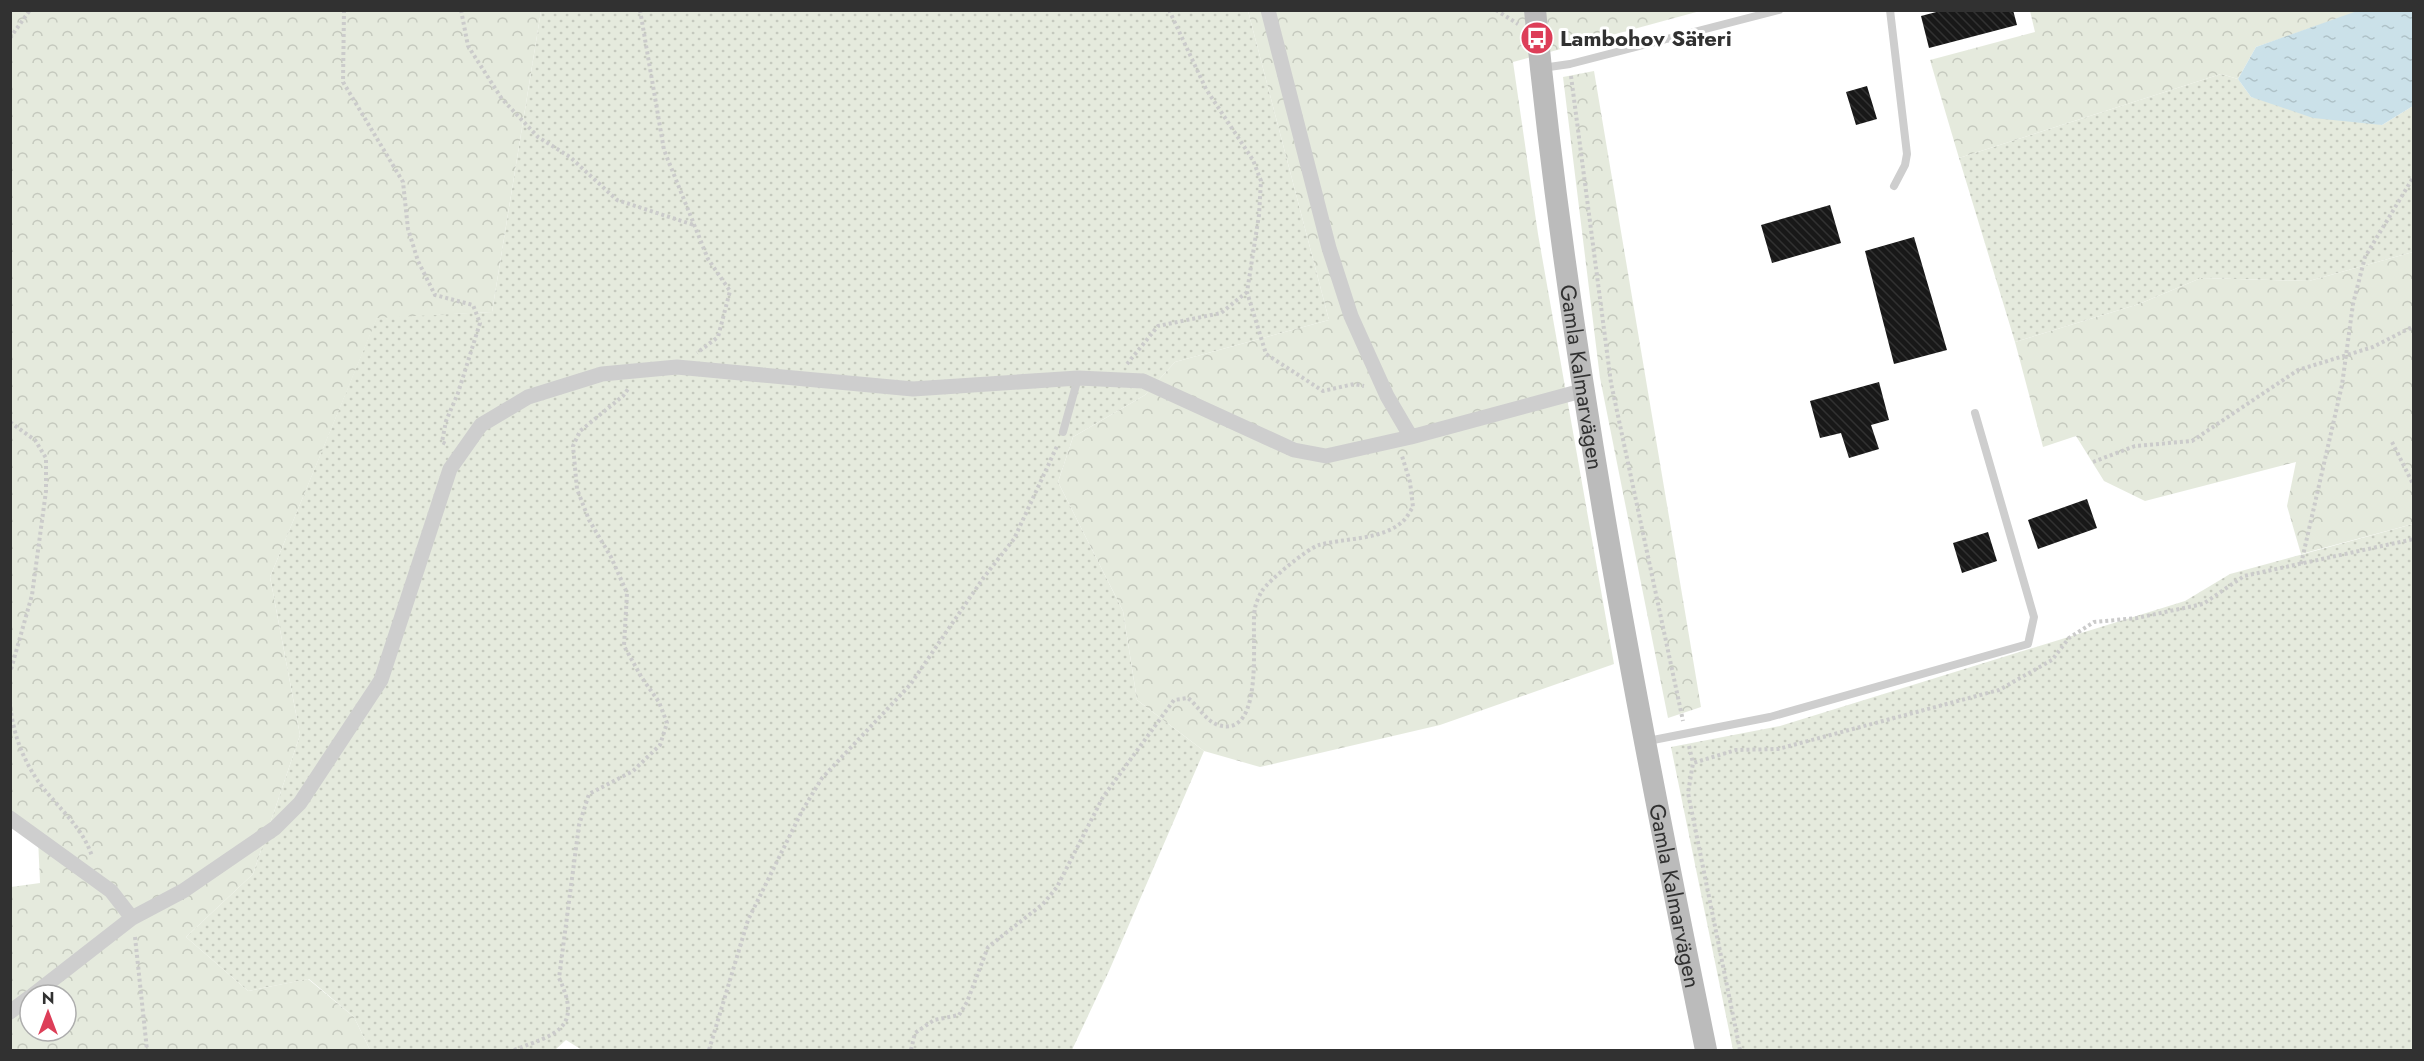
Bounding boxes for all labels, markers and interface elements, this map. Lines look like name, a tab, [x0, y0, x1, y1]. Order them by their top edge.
bus stop icon: Lambohov Säteri	[1519, 20, 1555, 56]
place label: Lambohov Säteri	[1560, 22, 1732, 54]
street label: Gamla Kalmarvägen	[1552, 282, 1612, 472]
street label: Gamla Kalmarvägen	[1641, 801, 1709, 991]
north arrow	[18, 983, 78, 1043]
text: N	[42, 987, 54, 1010]

